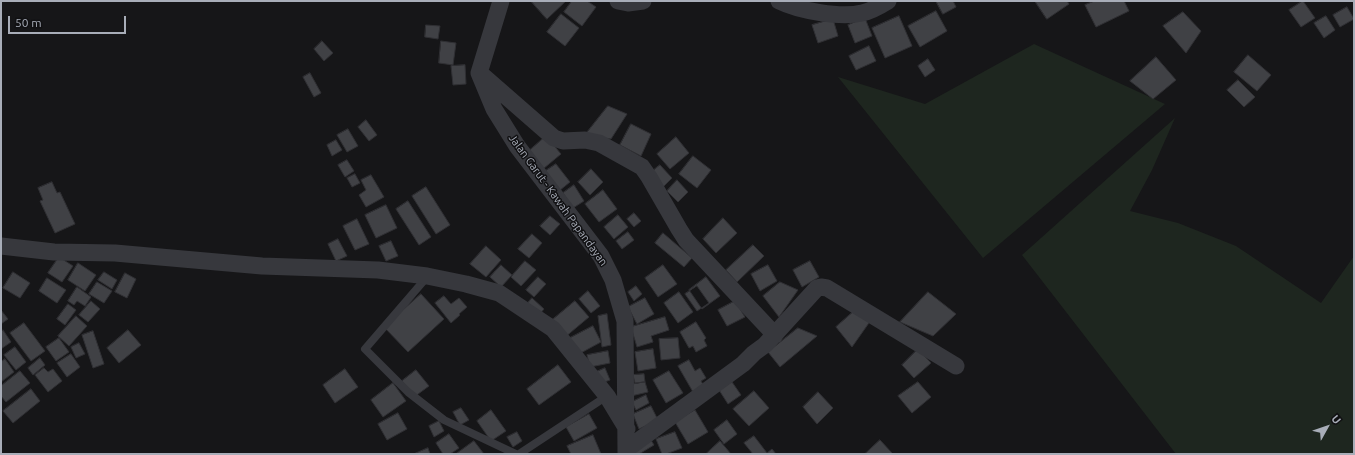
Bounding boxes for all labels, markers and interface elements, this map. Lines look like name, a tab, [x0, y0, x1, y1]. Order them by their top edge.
scale bar	[10, 8, 128, 34]
text: 50 m	[15, 16, 42, 29]
street label: Jalan Garut - Kawah Papandayan	[506, 132, 610, 268]
north arrow	[1307, 407, 1347, 447]
text: U	[1329, 412, 1343, 426]

